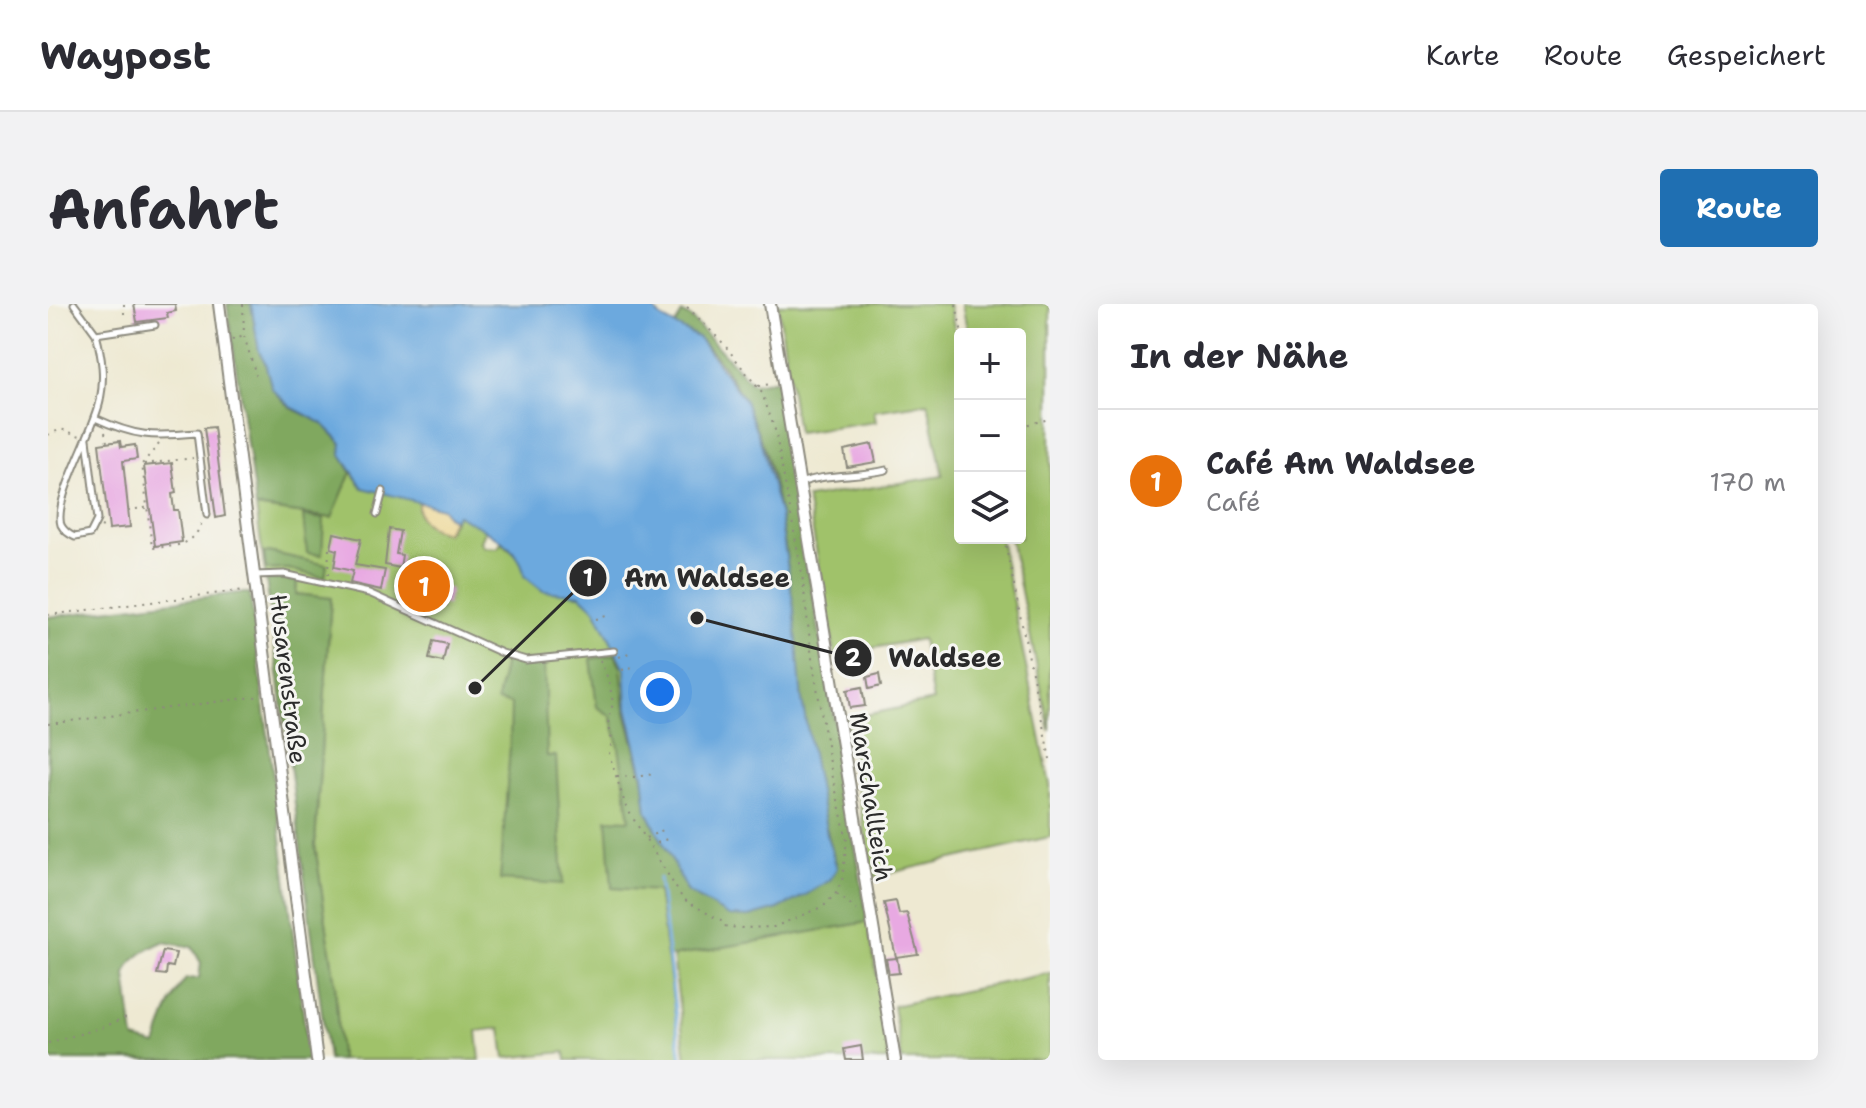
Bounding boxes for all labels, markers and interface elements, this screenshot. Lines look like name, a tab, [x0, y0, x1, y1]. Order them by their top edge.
text: Waypost	[40, 30, 211, 81]
text: Karte	[1426, 36, 1500, 74]
text: Route	[1544, 36, 1623, 74]
text: Gespeichert	[1667, 36, 1826, 74]
button: Route	[1660, 169, 1818, 247]
text: Anfahrt	[48, 171, 279, 246]
map controls	[954, 328, 1026, 544]
button: +	[954, 328, 1026, 400]
text: In der Nähe	[1130, 333, 1349, 379]
button: −	[954, 400, 1026, 472]
text: Café Am Waldsee	[1206, 443, 1476, 484]
text: 1	[1150, 464, 1162, 499]
text: 170 m	[1709, 464, 1786, 499]
button: layers	[954, 472, 1026, 544]
text: Café	[1206, 484, 1261, 519]
callout: Am Waldsee	[568, 553, 806, 603]
pin: 1	[398, 556, 450, 616]
text: Am Waldsee	[624, 560, 790, 595]
text: 1	[583, 562, 593, 594]
street label: Husarenstraße	[262, 592, 314, 766]
callout: Waldsee	[833, 633, 1018, 683]
text: Waldsee	[888, 640, 1002, 675]
text: 2	[845, 642, 862, 674]
your location	[640, 672, 680, 712]
street label: Marschallteich	[842, 710, 900, 884]

